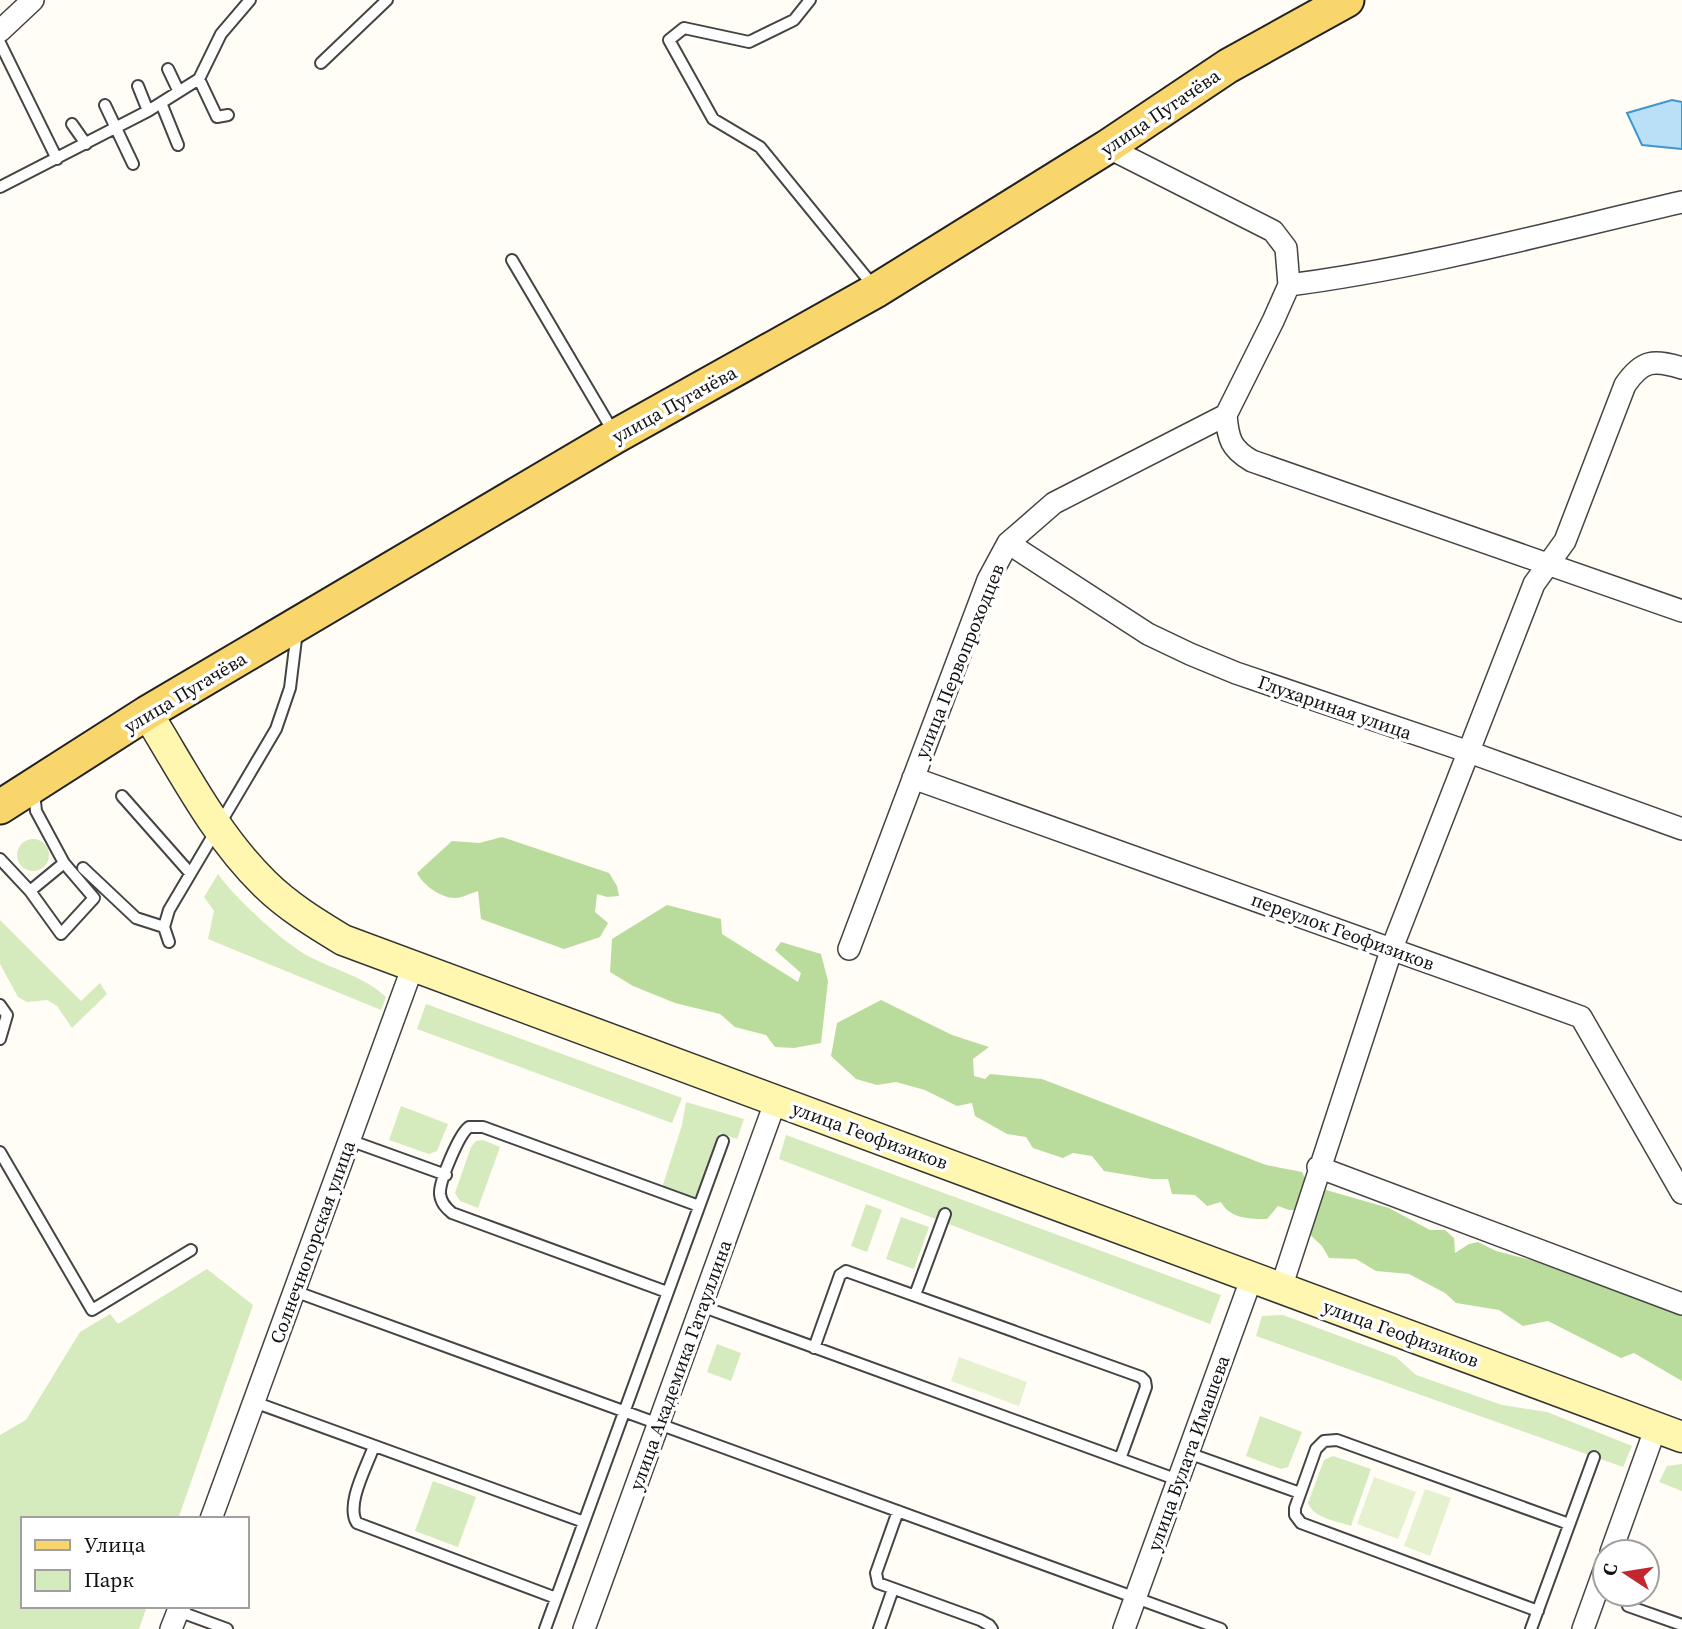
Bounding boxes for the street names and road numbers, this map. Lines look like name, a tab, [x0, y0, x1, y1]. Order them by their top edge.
street label: улица Пугачёва	[1095, 62, 1225, 162]
street label: улица Пугачёва	[607, 359, 741, 449]
street label: улица Первопроходцев	[908, 560, 1010, 762]
street label: улица Пугачёва	[119, 645, 252, 739]
street label: Глухариная улица	[1255, 668, 1416, 746]
street label: переулок Геофизиков	[1248, 886, 1438, 976]
street label: улица Геофизиков	[788, 1095, 952, 1175]
street label: Солнечногорская улица	[263, 1137, 361, 1347]
street label: улица Академика Гатауллина	[623, 1236, 738, 1494]
street label: улица Геофизиков	[1319, 1293, 1483, 1373]
street label: улица Булата Имашева	[1140, 1351, 1236, 1555]

